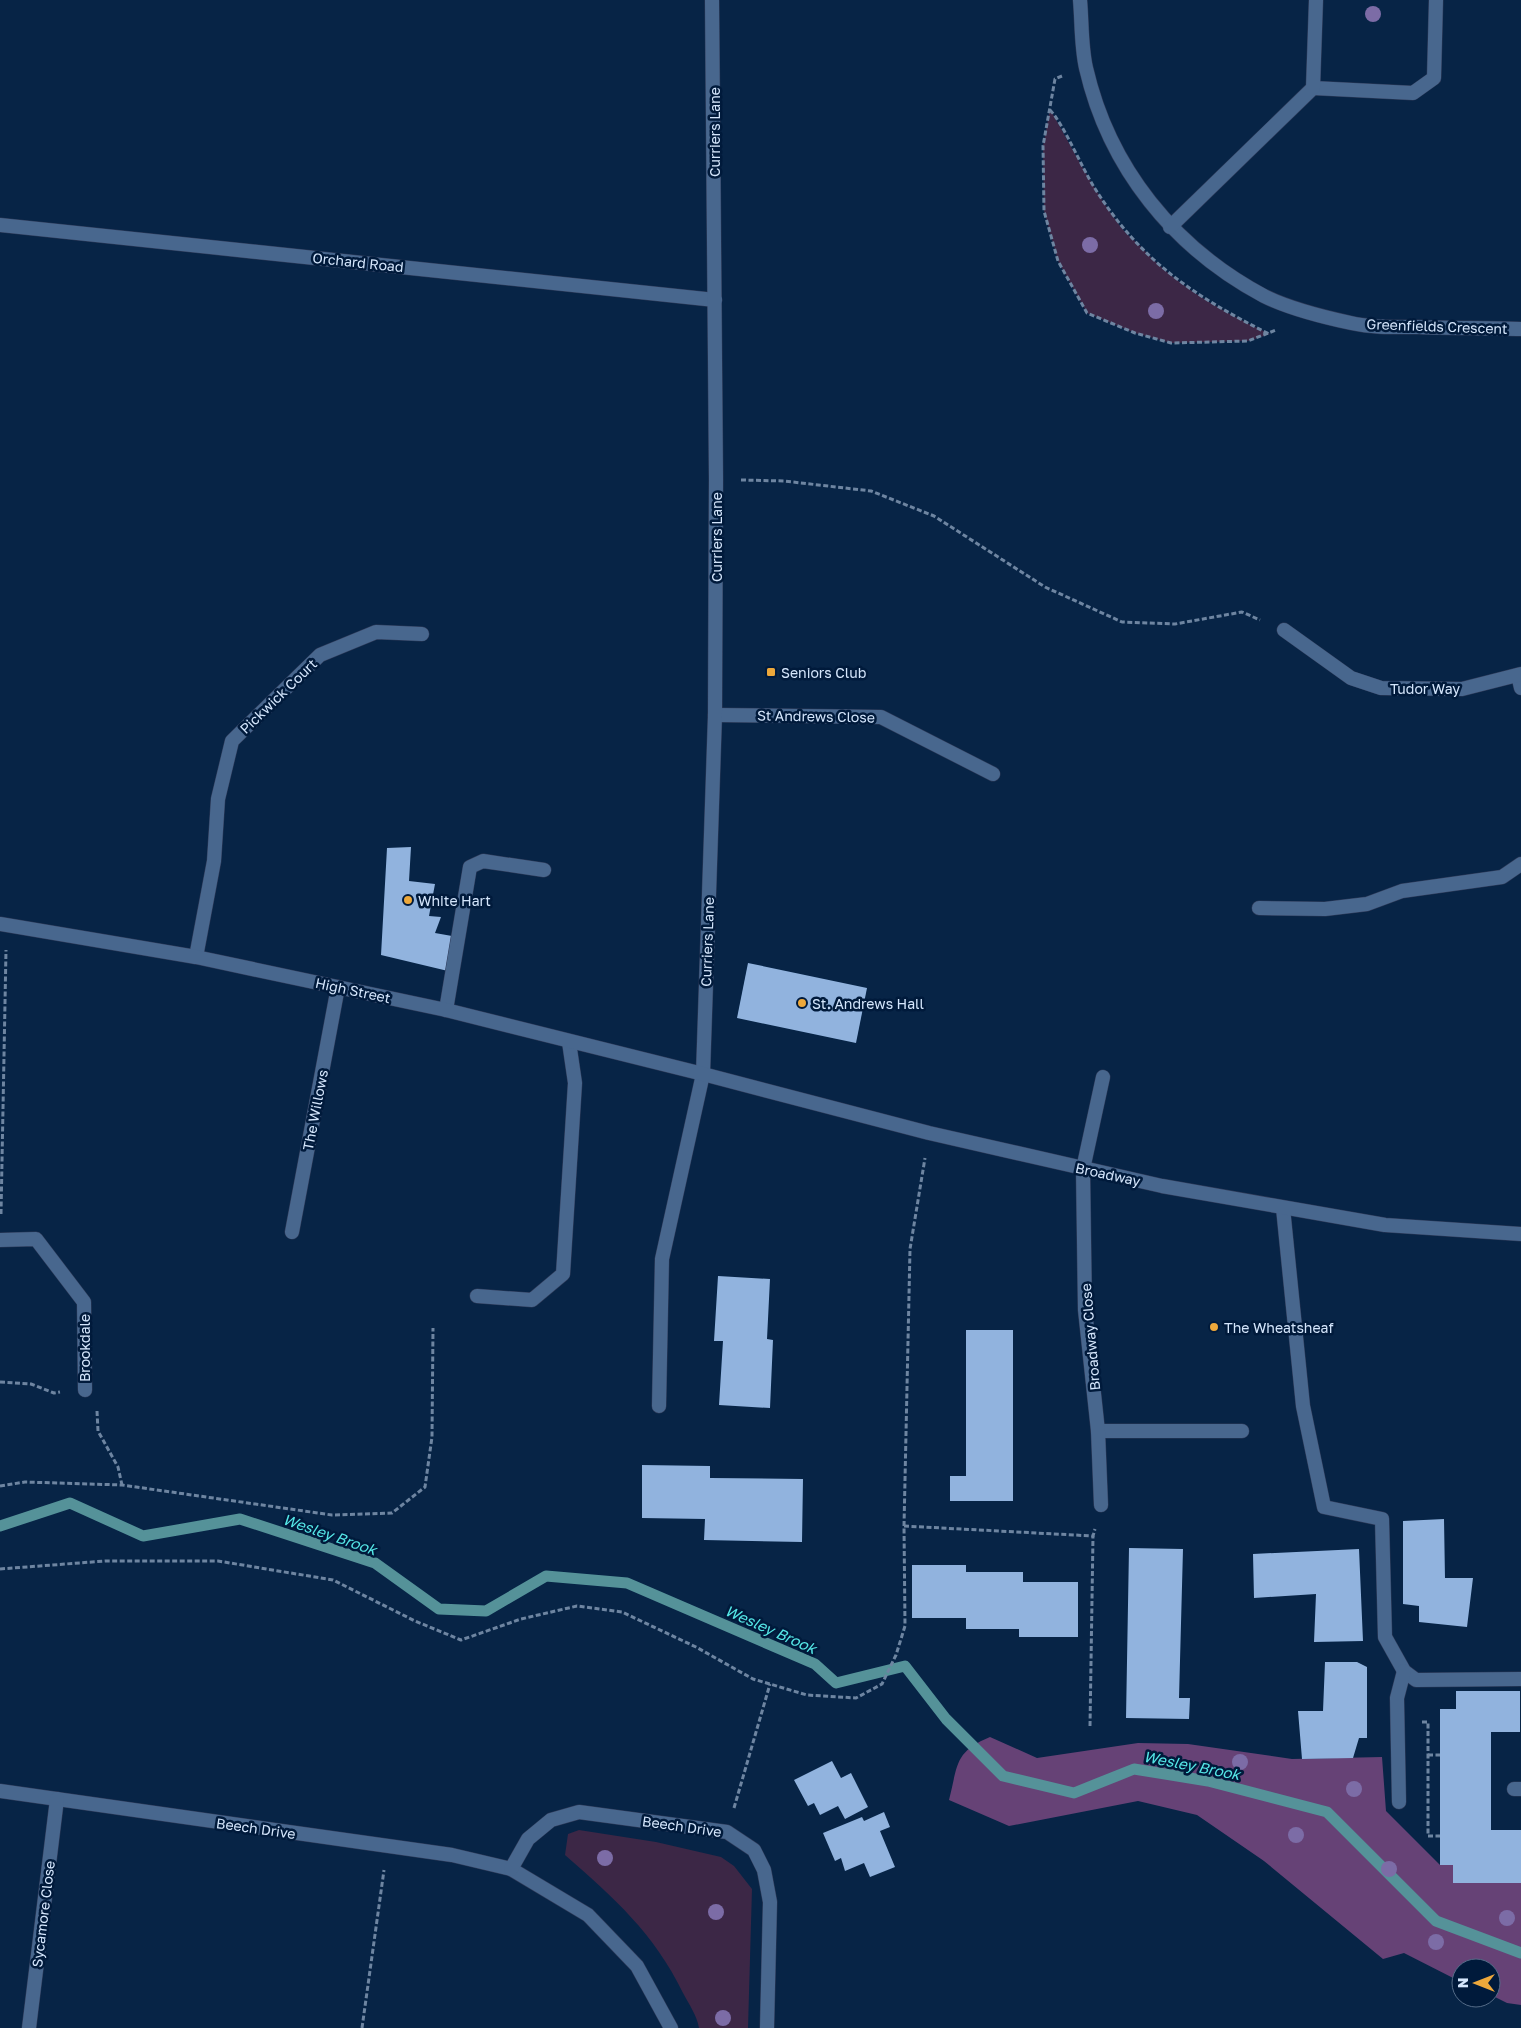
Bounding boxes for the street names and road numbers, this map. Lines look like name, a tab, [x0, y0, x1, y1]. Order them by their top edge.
street label: Curriers Lane	[706, 87, 723, 177]
street label: Orchard Road	[312, 249, 404, 275]
street label: Greenfields Crescent	[1366, 315, 1508, 337]
street label: Curriers Lane	[708, 492, 725, 582]
street label: Pickwick Court	[236, 655, 320, 737]
street label: Tudor Way	[1390, 680, 1460, 697]
street label: St Andrews Close	[757, 706, 875, 726]
street label: Curriers Lane	[697, 897, 717, 987]
street label: High Street	[314, 974, 392, 1006]
street label: The Willows	[299, 1068, 331, 1152]
street label: Broadway	[1074, 1159, 1142, 1189]
street label: Broadway Close	[1077, 1283, 1103, 1391]
street label: Brookdale	[76, 1314, 93, 1382]
street label: Beech Drive	[641, 1812, 723, 1840]
street label: Beech Drive	[215, 1814, 297, 1842]
street label: Sycamore Close	[28, 1860, 58, 1968]

